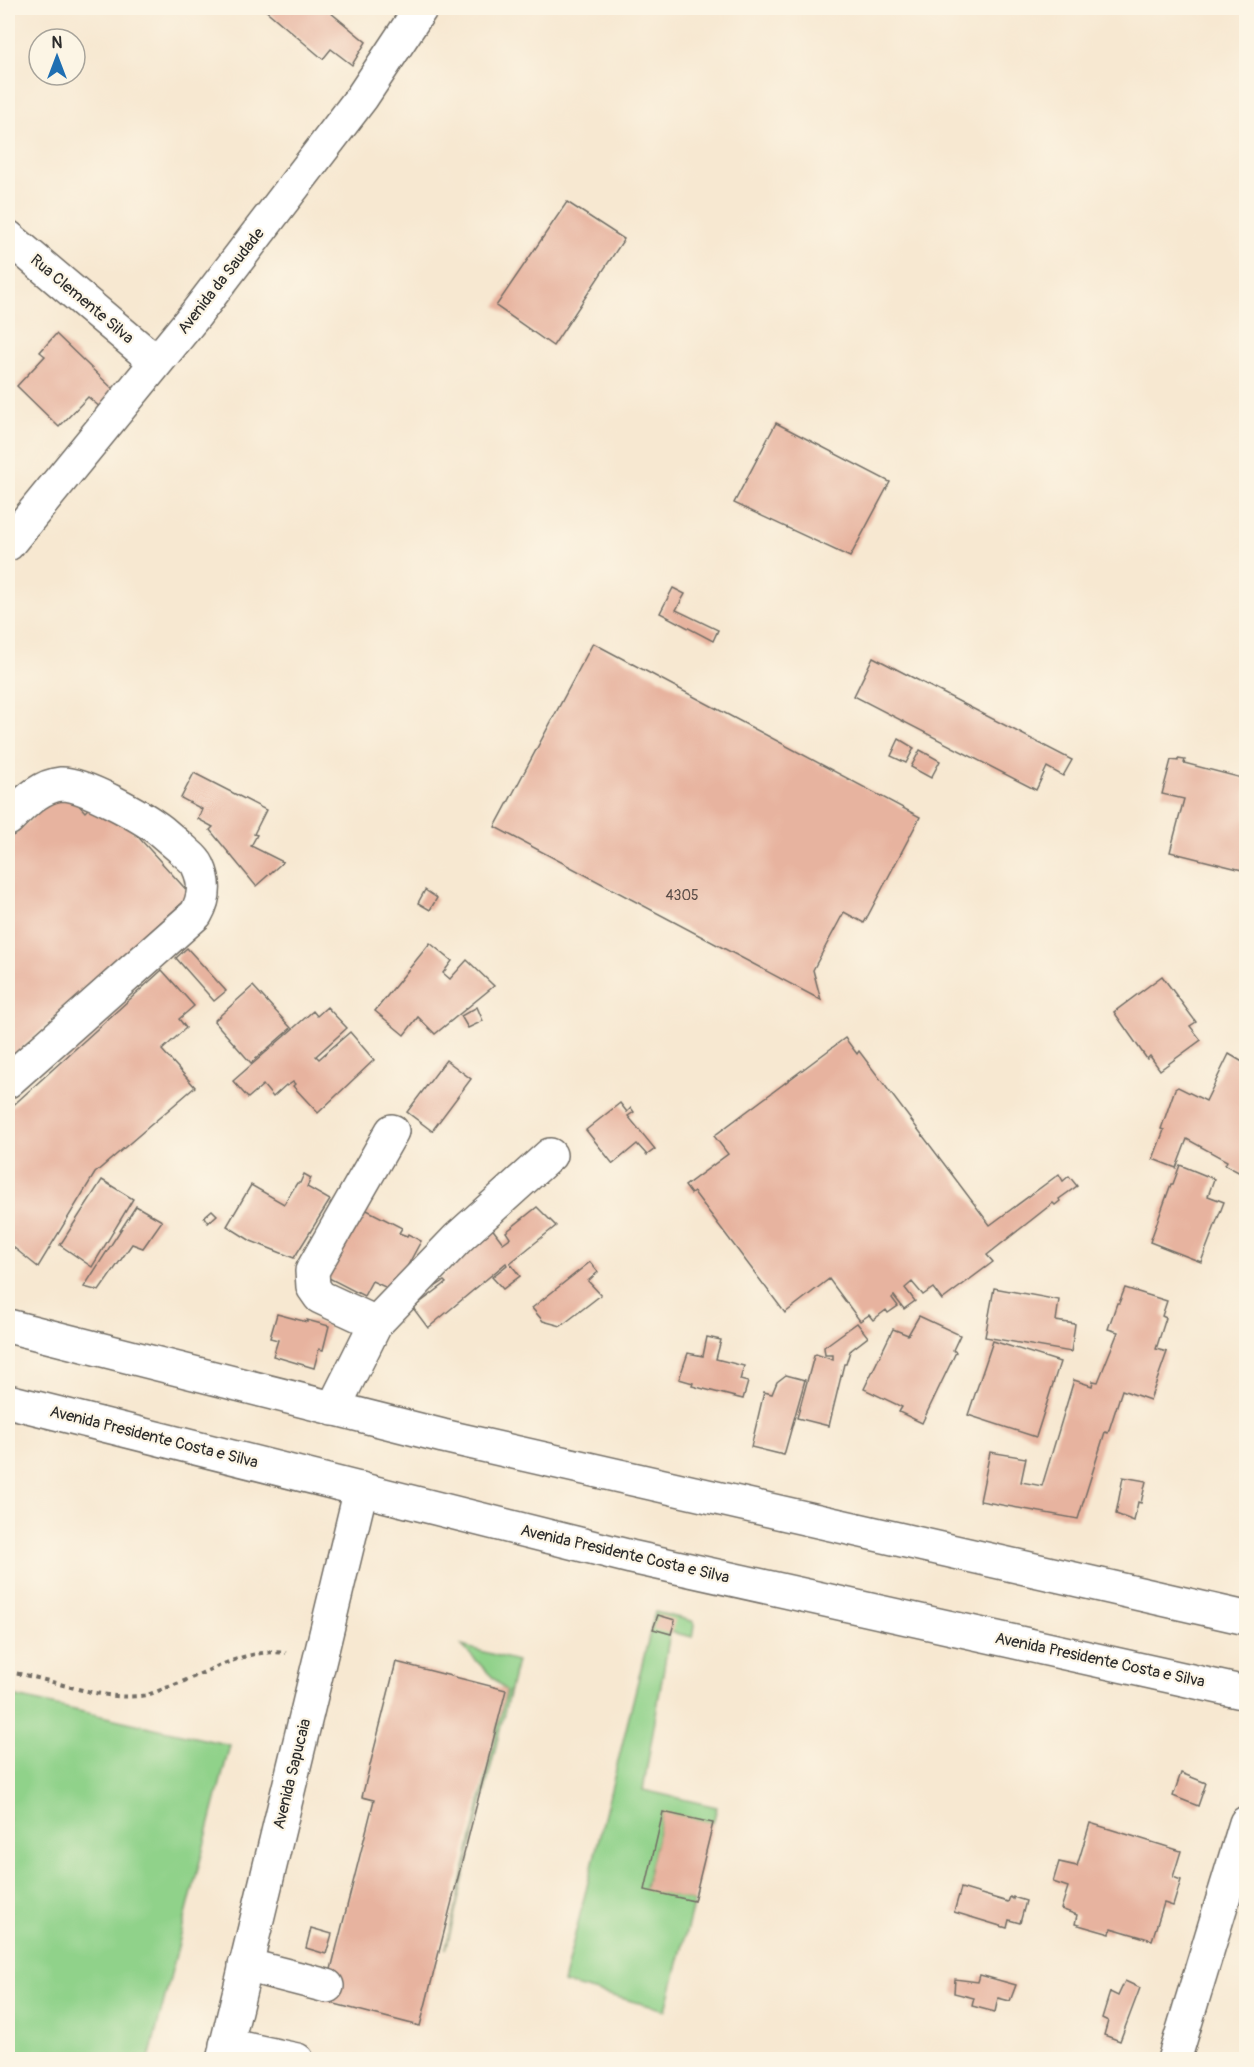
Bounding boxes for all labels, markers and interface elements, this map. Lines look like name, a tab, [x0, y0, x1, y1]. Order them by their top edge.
north arrow	[27, 27, 87, 87]
text: N	[52, 33, 63, 53]
street label: Avenida da Saudade	[173, 224, 269, 338]
street label: Rua Clemente Silva	[26, 250, 138, 348]
house number: 4305	[665, 887, 699, 904]
street label: Avenida Presidente Costa e Silva	[48, 1401, 260, 1473]
street label: Avenida Presidente Costa e Silva	[519, 1520, 731, 1588]
street label: Avenida Presidente Costa e Silva	[993, 1628, 1207, 1692]
street label: Avenida Sapucaia	[269, 1717, 315, 1831]

